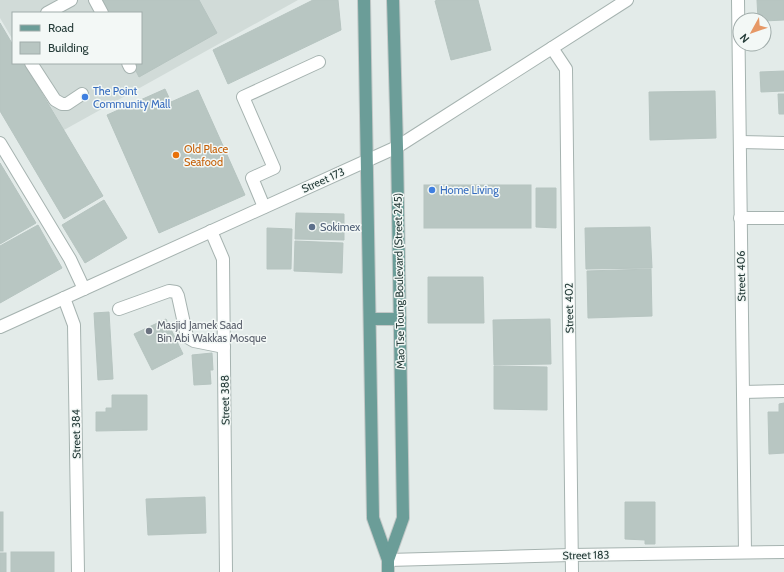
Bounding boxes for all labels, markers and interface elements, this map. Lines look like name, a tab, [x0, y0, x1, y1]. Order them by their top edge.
legend	[12, 12, 142, 64]
north arrow	[732, 12, 772, 52]
text: Road	[48, 20, 74, 35]
text: N	[736, 31, 752, 46]
text: Building	[48, 40, 90, 55]
place label: The Point Community Mall	[93, 84, 171, 111]
marker: The Point Community Mall	[80, 92, 90, 102]
place label: Old Place Seafood	[184, 142, 229, 169]
marker: Old Place Seafood	[171, 150, 181, 160]
street label: Street 173	[299, 164, 347, 196]
place label: Home Living	[440, 183, 499, 197]
marker: Home Living	[427, 185, 437, 195]
street label: Mao Tse Toung Boulevard (Street 245)	[390, 193, 408, 369]
place label: Sokimex	[320, 220, 361, 234]
marker: Sokimex	[307, 222, 317, 232]
street label: Street 406	[734, 250, 748, 302]
street label: Street 402	[562, 282, 576, 333]
place label: Masjid Jamek Saad Bin Abi Wakkas Mosque	[157, 318, 267, 345]
marker: Masjid Jamek Saad Bin Abi Wakkas Mosque	[144, 326, 154, 336]
street label: Street 388	[218, 375, 232, 425]
street label: Street 384	[69, 408, 83, 459]
street label: Street 183	[562, 548, 610, 562]

